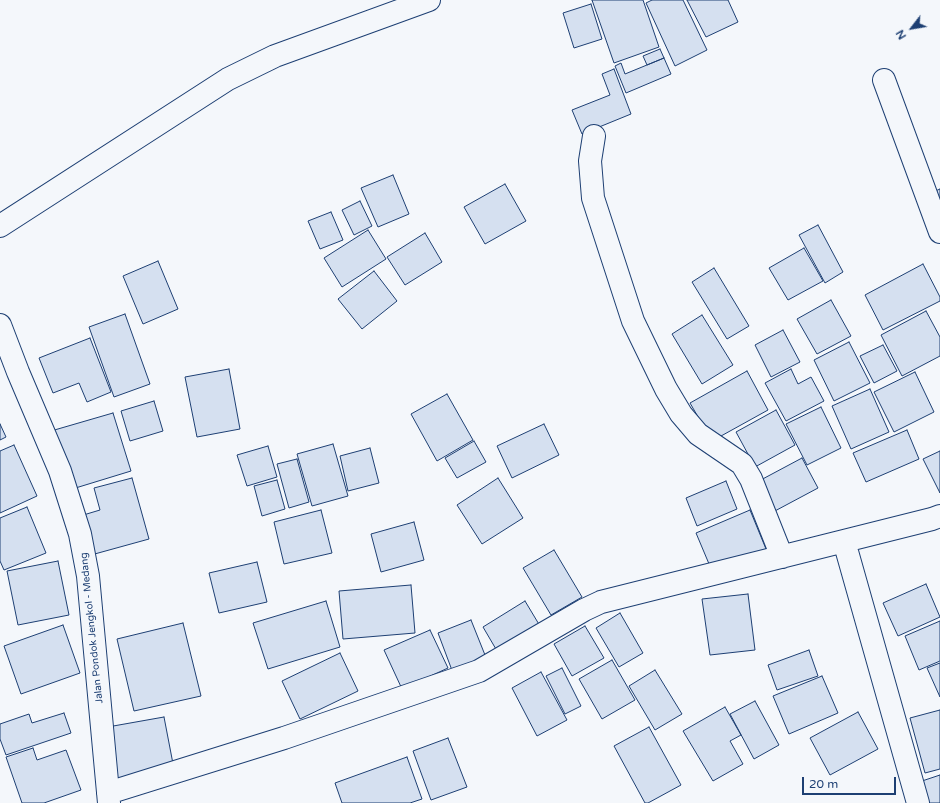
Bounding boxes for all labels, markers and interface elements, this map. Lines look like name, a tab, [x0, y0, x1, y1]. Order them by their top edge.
north arrow	[892, 8, 932, 48]
text: N	[893, 27, 909, 42]
street label: Jalan Pondok Jengkol - Medang	[78, 552, 106, 704]
scale bar	[804, 769, 898, 795]
text: 20 m	[809, 777, 838, 791]

